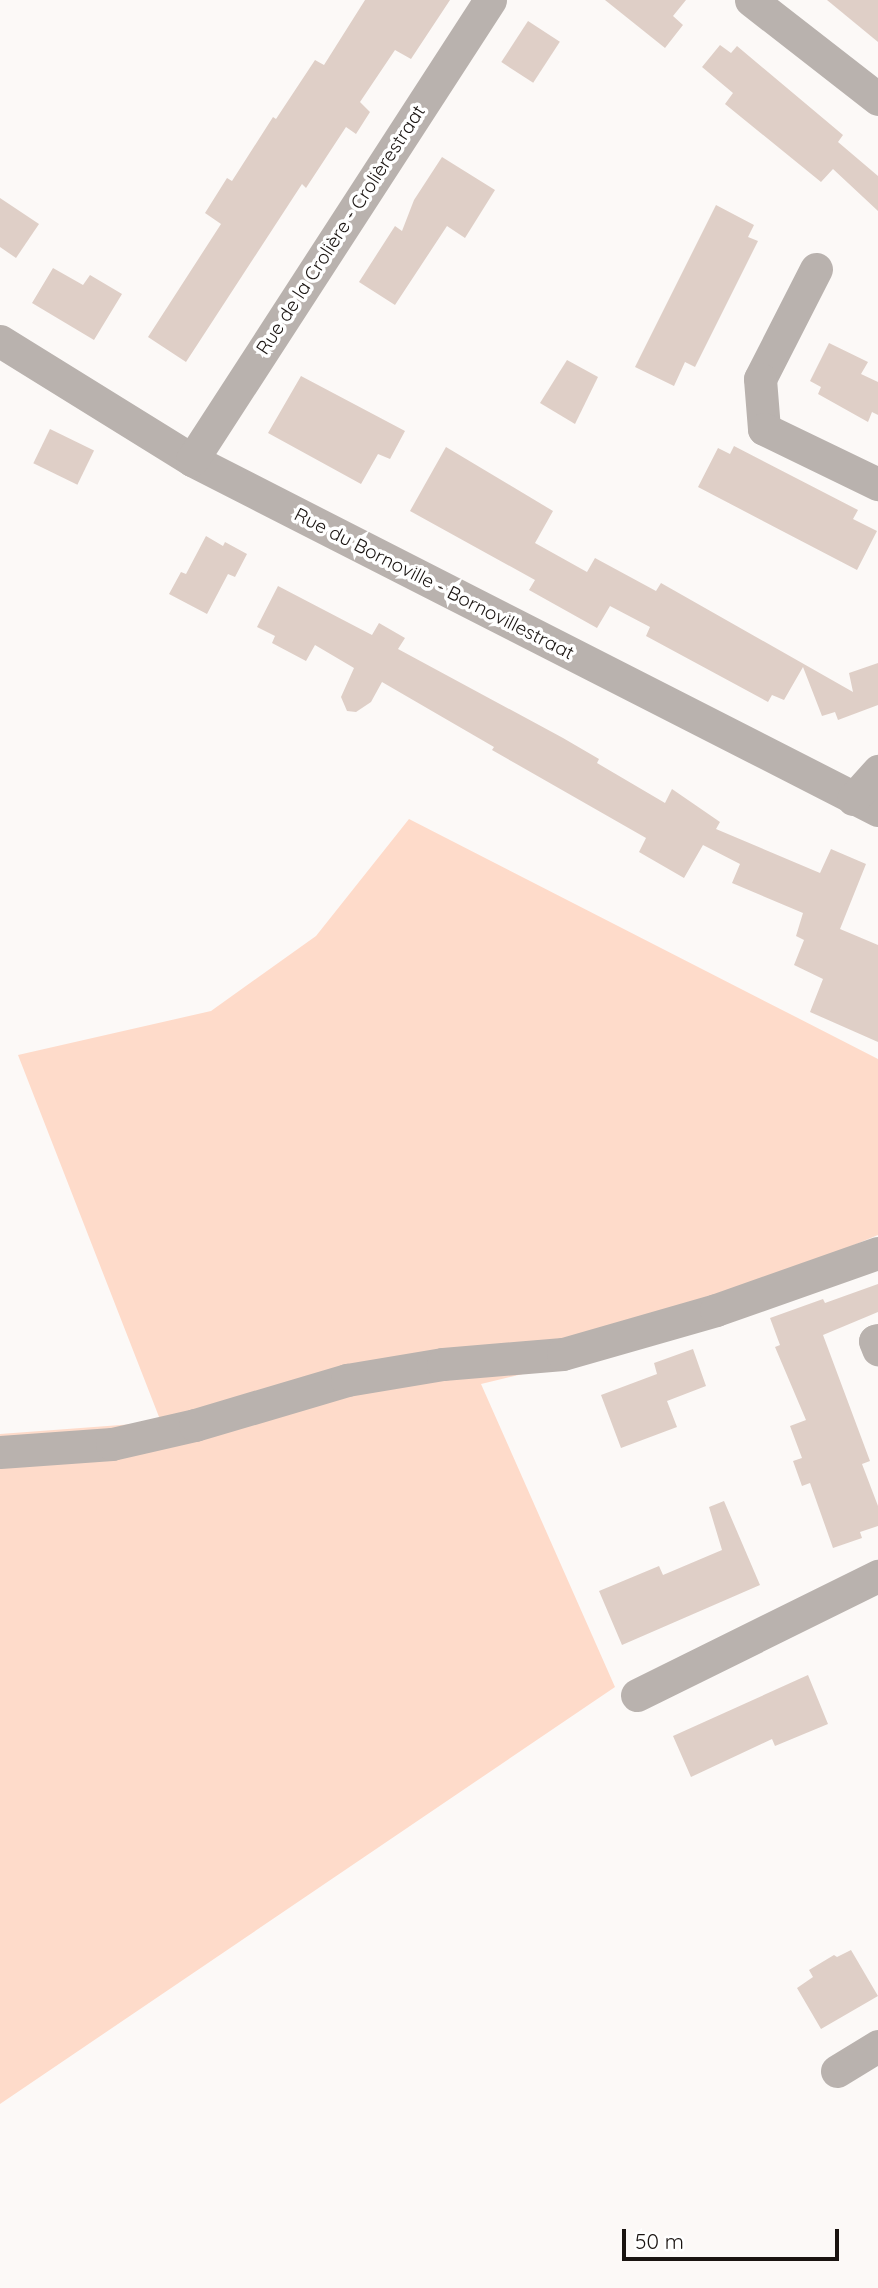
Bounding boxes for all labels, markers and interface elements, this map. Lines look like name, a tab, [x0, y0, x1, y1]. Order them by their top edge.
street label: Rue de la Crolière - Crolièrestraat	[252, 101, 430, 359]
street label: Rue du Bornoville - Bornovillestraat	[290, 503, 578, 665]
scale bar	[626, 2214, 843, 2258]
text: 50 m	[635, 2228, 684, 2254]

